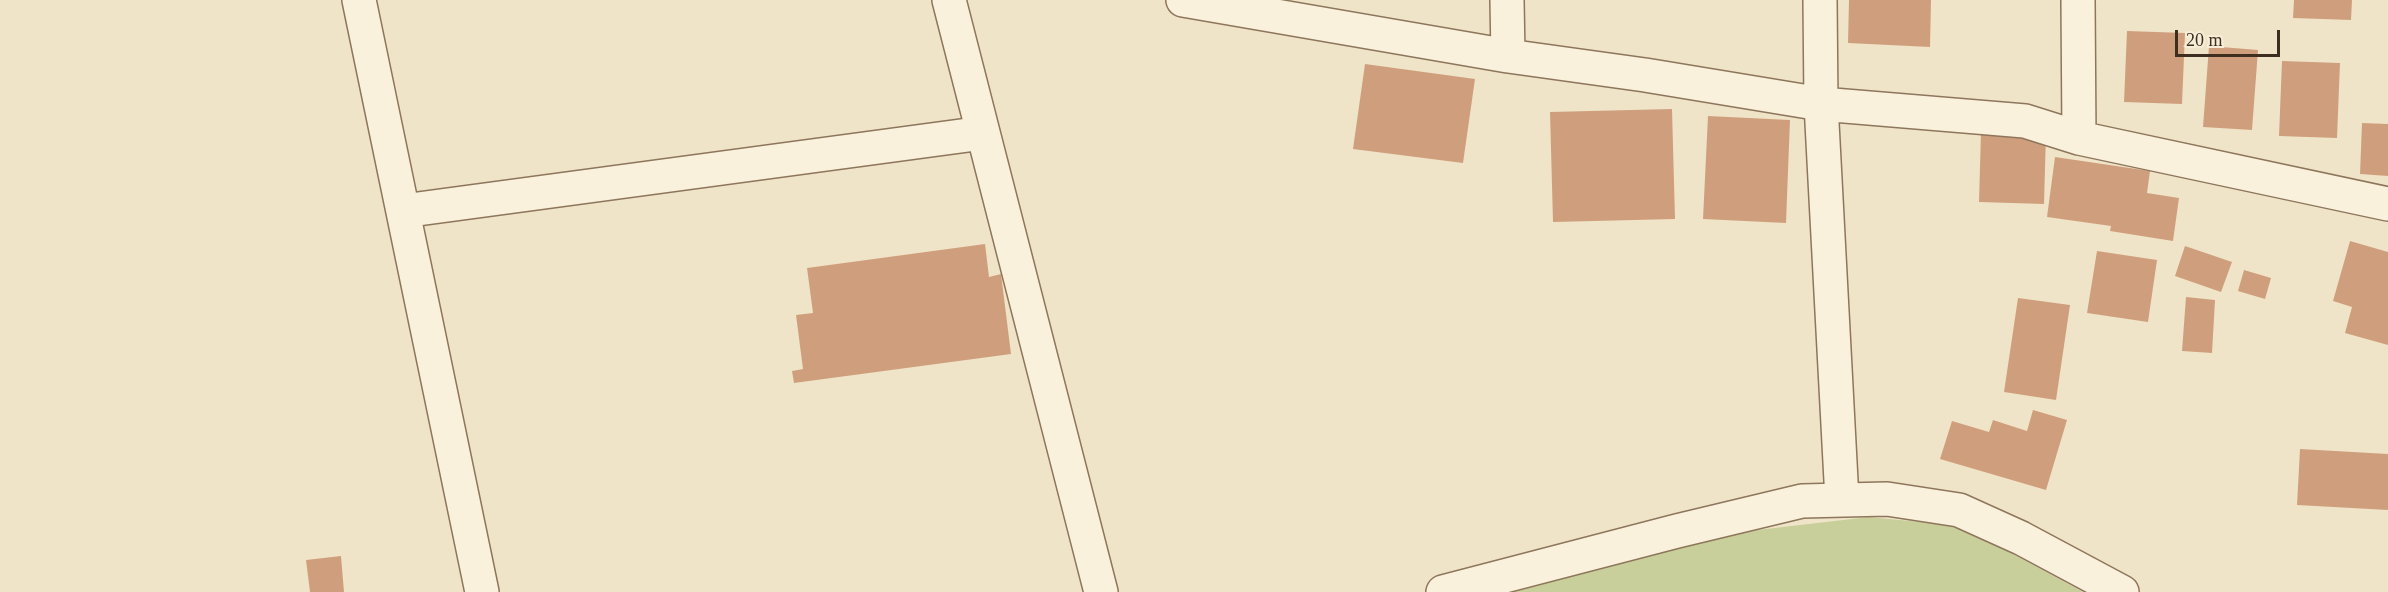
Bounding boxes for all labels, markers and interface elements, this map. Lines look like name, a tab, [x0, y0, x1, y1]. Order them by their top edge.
scale bar	[2178, 18, 2283, 56]
text: 20 m	[2186, 30, 2223, 50]

